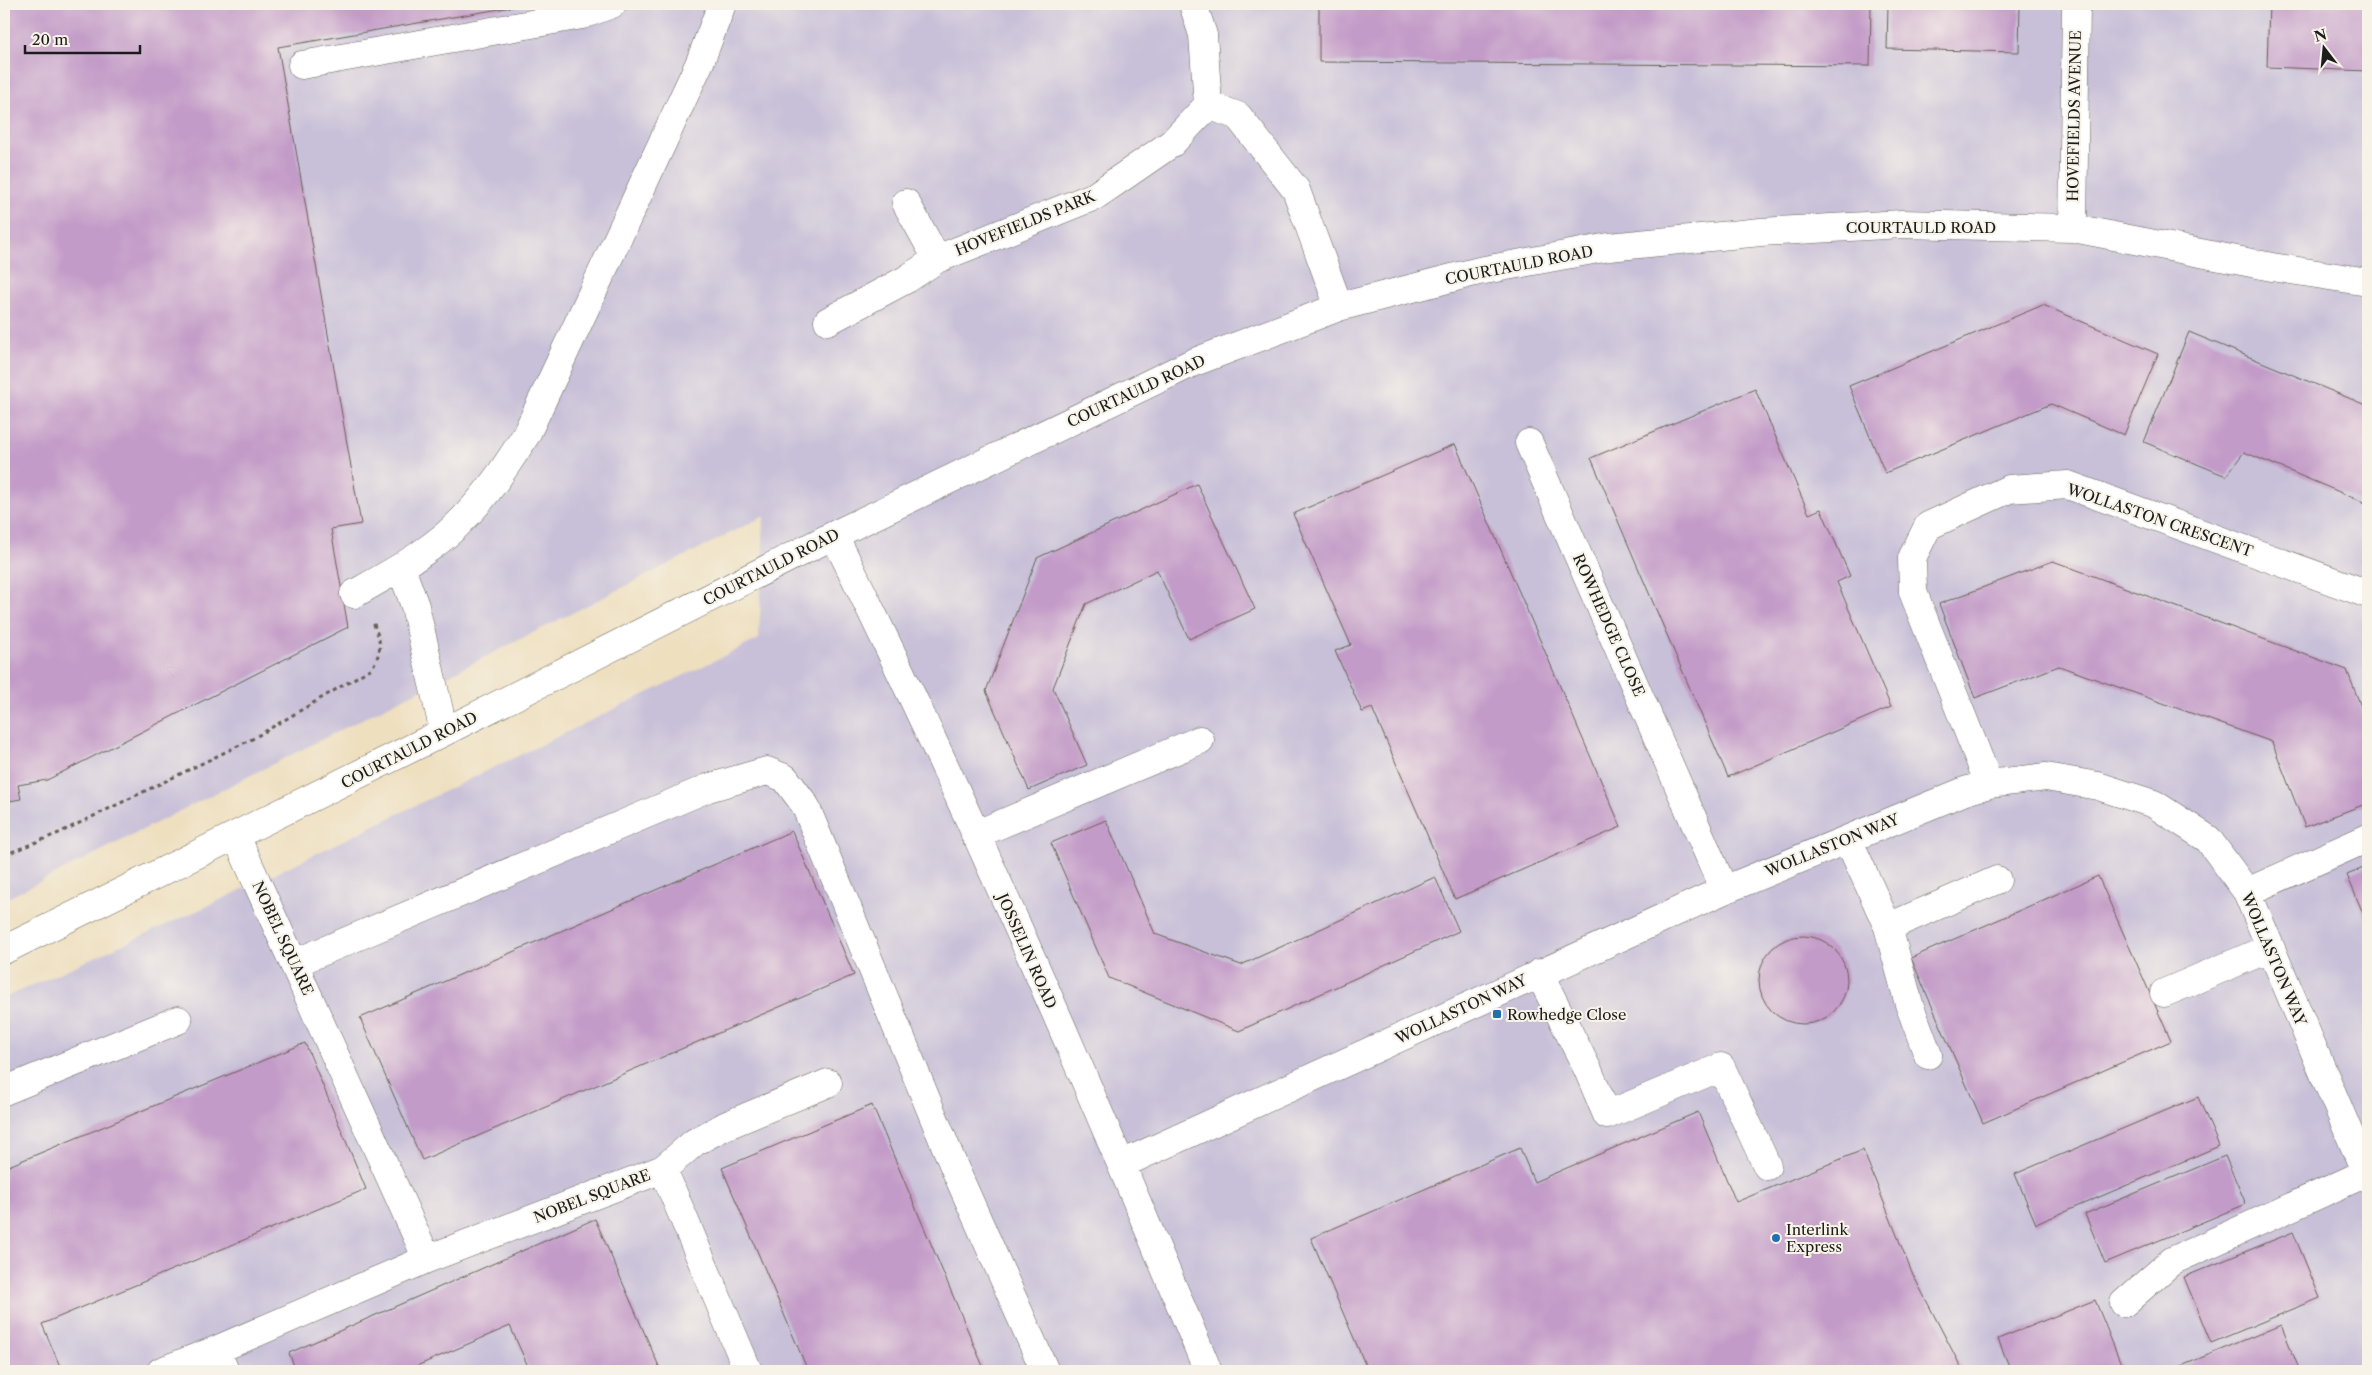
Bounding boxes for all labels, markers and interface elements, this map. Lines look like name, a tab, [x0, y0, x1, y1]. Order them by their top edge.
scale bar	[25, 22, 140, 54]
north arrow	[2300, 22, 2350, 72]
text: N	[2312, 25, 2329, 46]
text: 20 m	[32, 30, 68, 49]
street label: HOVEFIELDS AVENUE	[2063, 30, 2085, 202]
street label: HOVEFIELDS PARK	[952, 186, 1099, 260]
street label: COURTAULD ROAD	[1846, 218, 1996, 237]
street label: COURTAULD ROAD	[1443, 241, 1595, 289]
street label: COURTAULD ROAD	[1064, 351, 1208, 431]
street label: WOLLASTON CRESCENT	[2064, 479, 2256, 561]
street label: COURTAULD ROAD	[700, 524, 842, 610]
street label: ROWHEDGE CLOSE	[1569, 551, 1649, 699]
street label: COURTAULD ROAD	[338, 707, 480, 793]
street label: WOLLASTON WAY	[1761, 809, 1902, 881]
street label: NOBEL SQUARE	[248, 878, 318, 998]
street label: WOLLASTON WAY	[2237, 888, 2311, 1029]
street label: JOSSELIN ROAD	[992, 889, 1061, 1012]
street label: WOLLASTON WAY	[1391, 970, 1530, 1048]
place label: Rowhedge Close	[1507, 1005, 1626, 1024]
marker: Rowhedge Close	[1491, 1008, 1503, 1020]
street label: NOBEL SQUARE	[531, 1165, 653, 1227]
place label: Interlink Express	[1786, 1220, 1849, 1256]
marker: Interlink Express	[1770, 1232, 1782, 1244]

